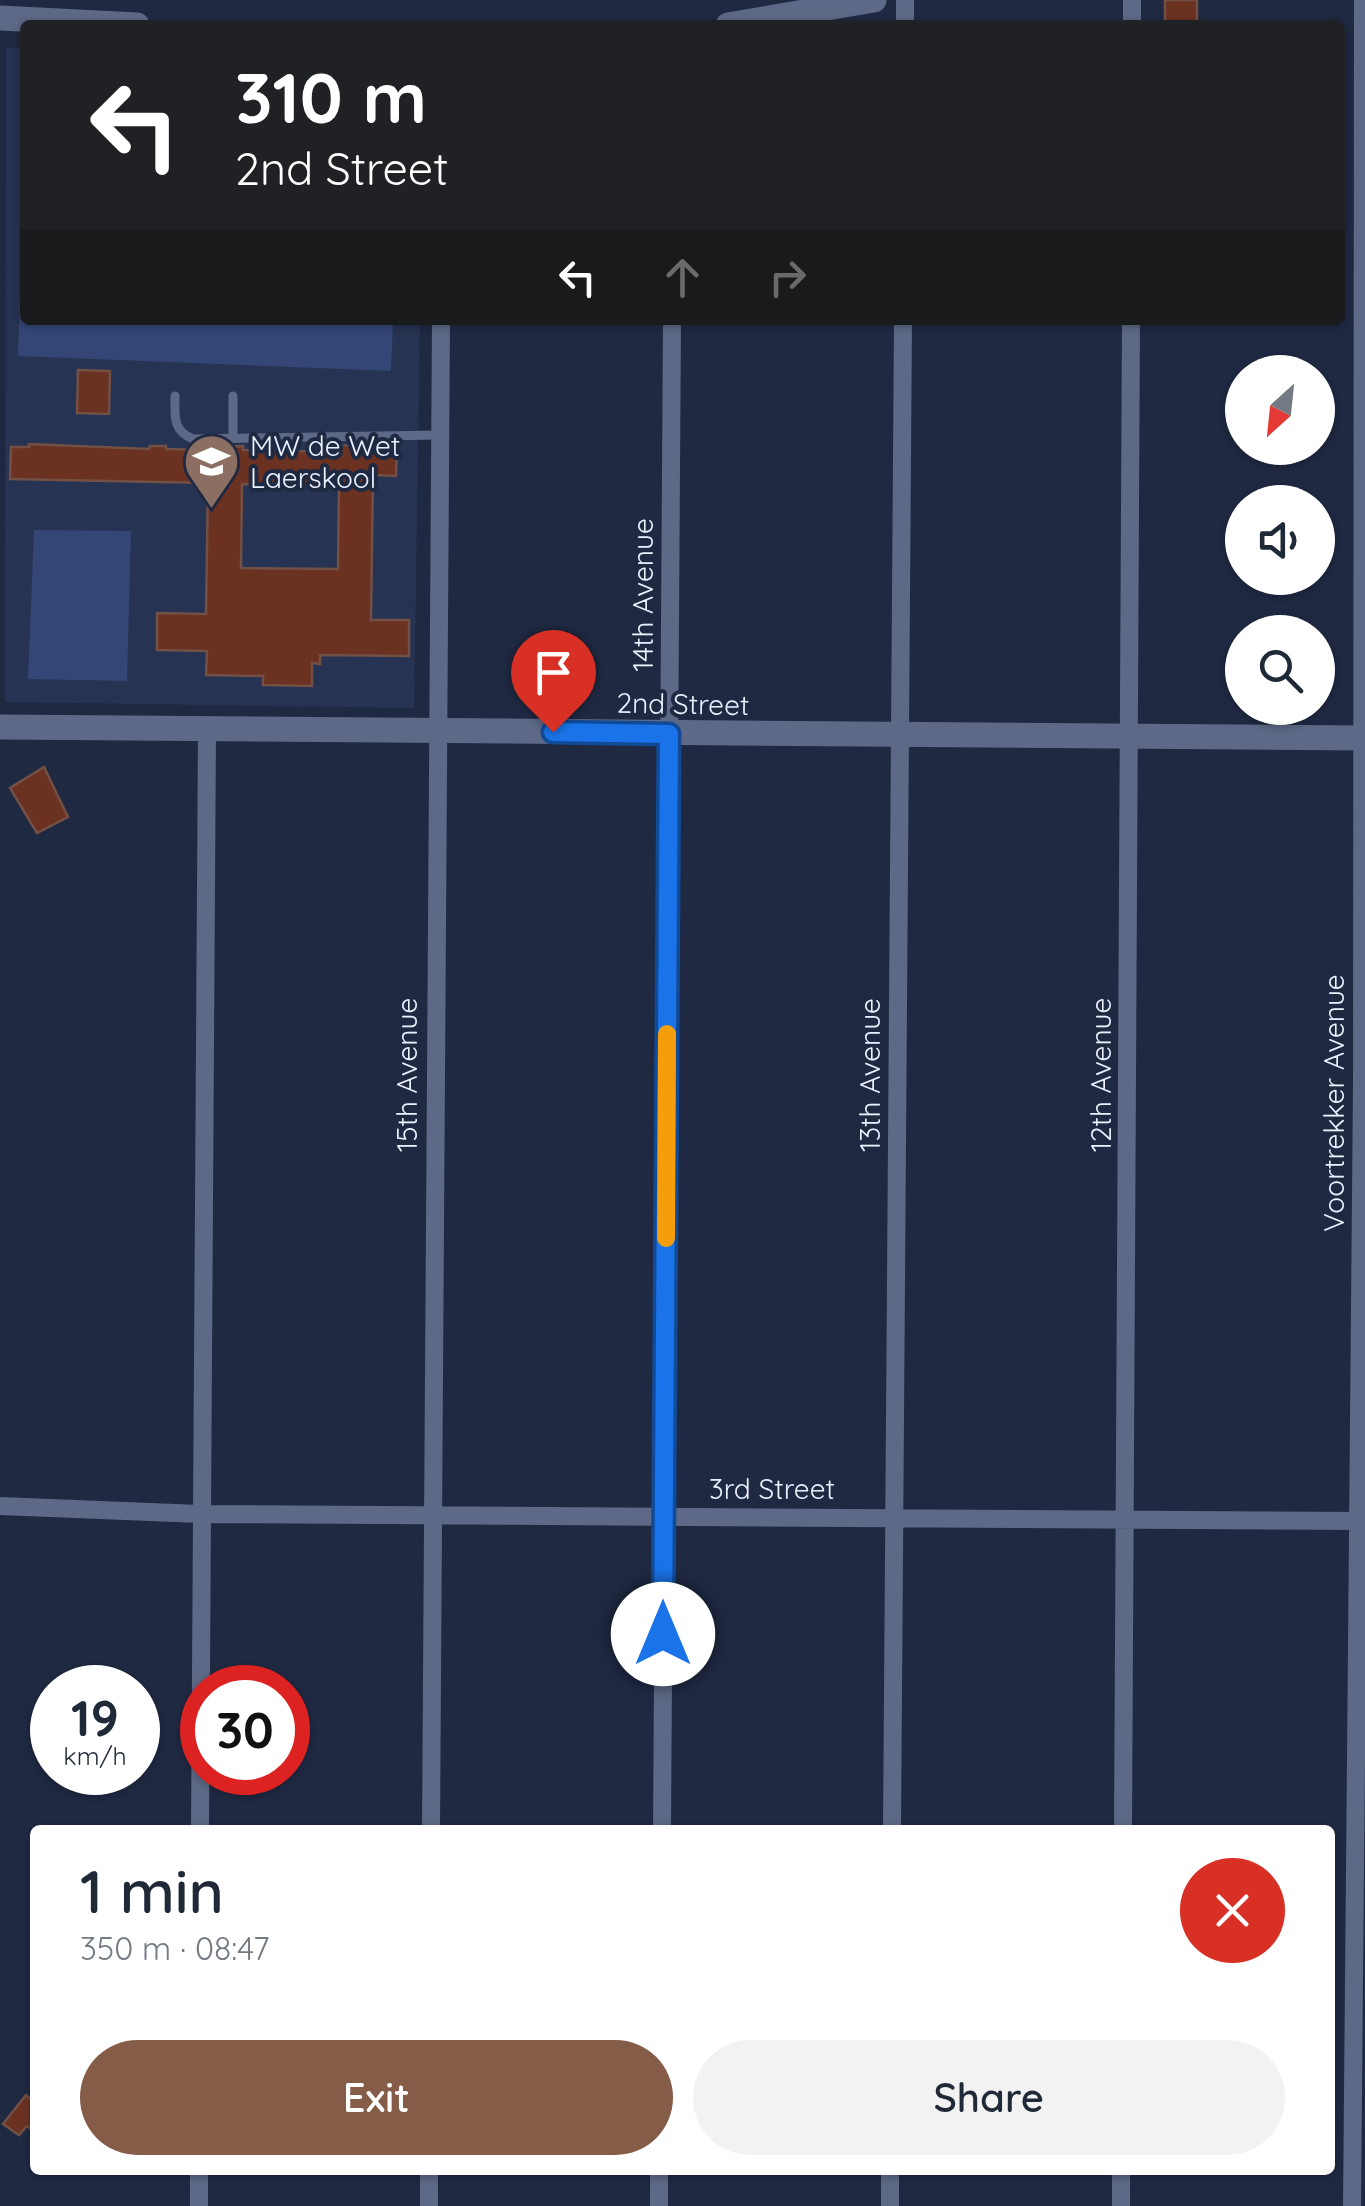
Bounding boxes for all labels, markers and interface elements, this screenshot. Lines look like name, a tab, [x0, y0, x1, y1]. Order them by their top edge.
text: 310 m	[235, 53, 427, 141]
icon: left	[70, 60, 200, 190]
text: 2nd Street	[235, 140, 448, 196]
icon: left	[550, 250, 605, 305]
icon: ahead	[655, 250, 710, 305]
icon: right	[760, 250, 815, 305]
north arrow	[1225, 355, 1335, 465]
map controls	[1225, 355, 1335, 725]
place label: MW de Wet Laerskool	[250, 428, 400, 495]
school or university icon: MW de Wet Laerskool	[181, 432, 241, 511]
button: sound	[1225, 485, 1335, 595]
street label: 14th Avenue	[625, 518, 660, 672]
button: search	[1225, 615, 1335, 725]
pin	[511, 630, 596, 733]
icon: arrive	[526, 645, 581, 700]
street label: 2nd Street	[616, 685, 750, 722]
street label: Voortrekker Avenue	[1316, 974, 1351, 1232]
street label: 15th Avenue	[389, 998, 424, 1152]
street label: 13th Avenue	[852, 998, 887, 1152]
street label: 12th Avenue	[1083, 998, 1118, 1152]
street label: 3rd Street	[709, 1471, 835, 1506]
position arrow	[611, 1582, 715, 1686]
speed limit sign: 30	[180, 1665, 310, 1795]
text: 19	[71, 1686, 119, 1749]
text: km/h	[63, 1740, 127, 1771]
text: 1 min	[80, 1853, 224, 1928]
button: close	[1180, 1858, 1285, 1963]
text: 350 m · 08:47	[80, 1928, 270, 1968]
button: Exit	[80, 2040, 673, 2155]
button: Share	[693, 2040, 1285, 2155]

